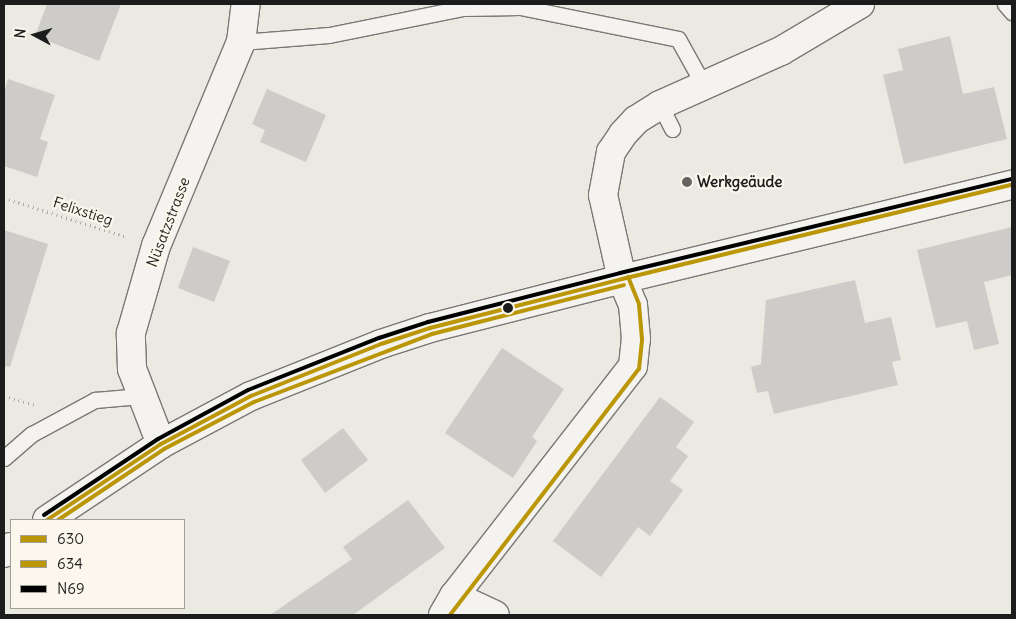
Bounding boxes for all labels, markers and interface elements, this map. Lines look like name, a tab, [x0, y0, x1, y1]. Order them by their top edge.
north arrow	[10, 10, 60, 60]
text: N	[11, 28, 30, 39]
place label: Werkgeäude	[697, 173, 782, 191]
street label: Nüsatzstrasse	[143, 175, 193, 269]
marker: Werkgeäude	[681, 176, 693, 188]
street label: Felixstieg	[51, 193, 115, 229]
unlabelled marker	[503, 303, 513, 313]
legend	[10, 519, 185, 609]
text: 630	[57, 529, 84, 548]
text: 634	[57, 554, 83, 573]
text: N69	[57, 579, 85, 598]

